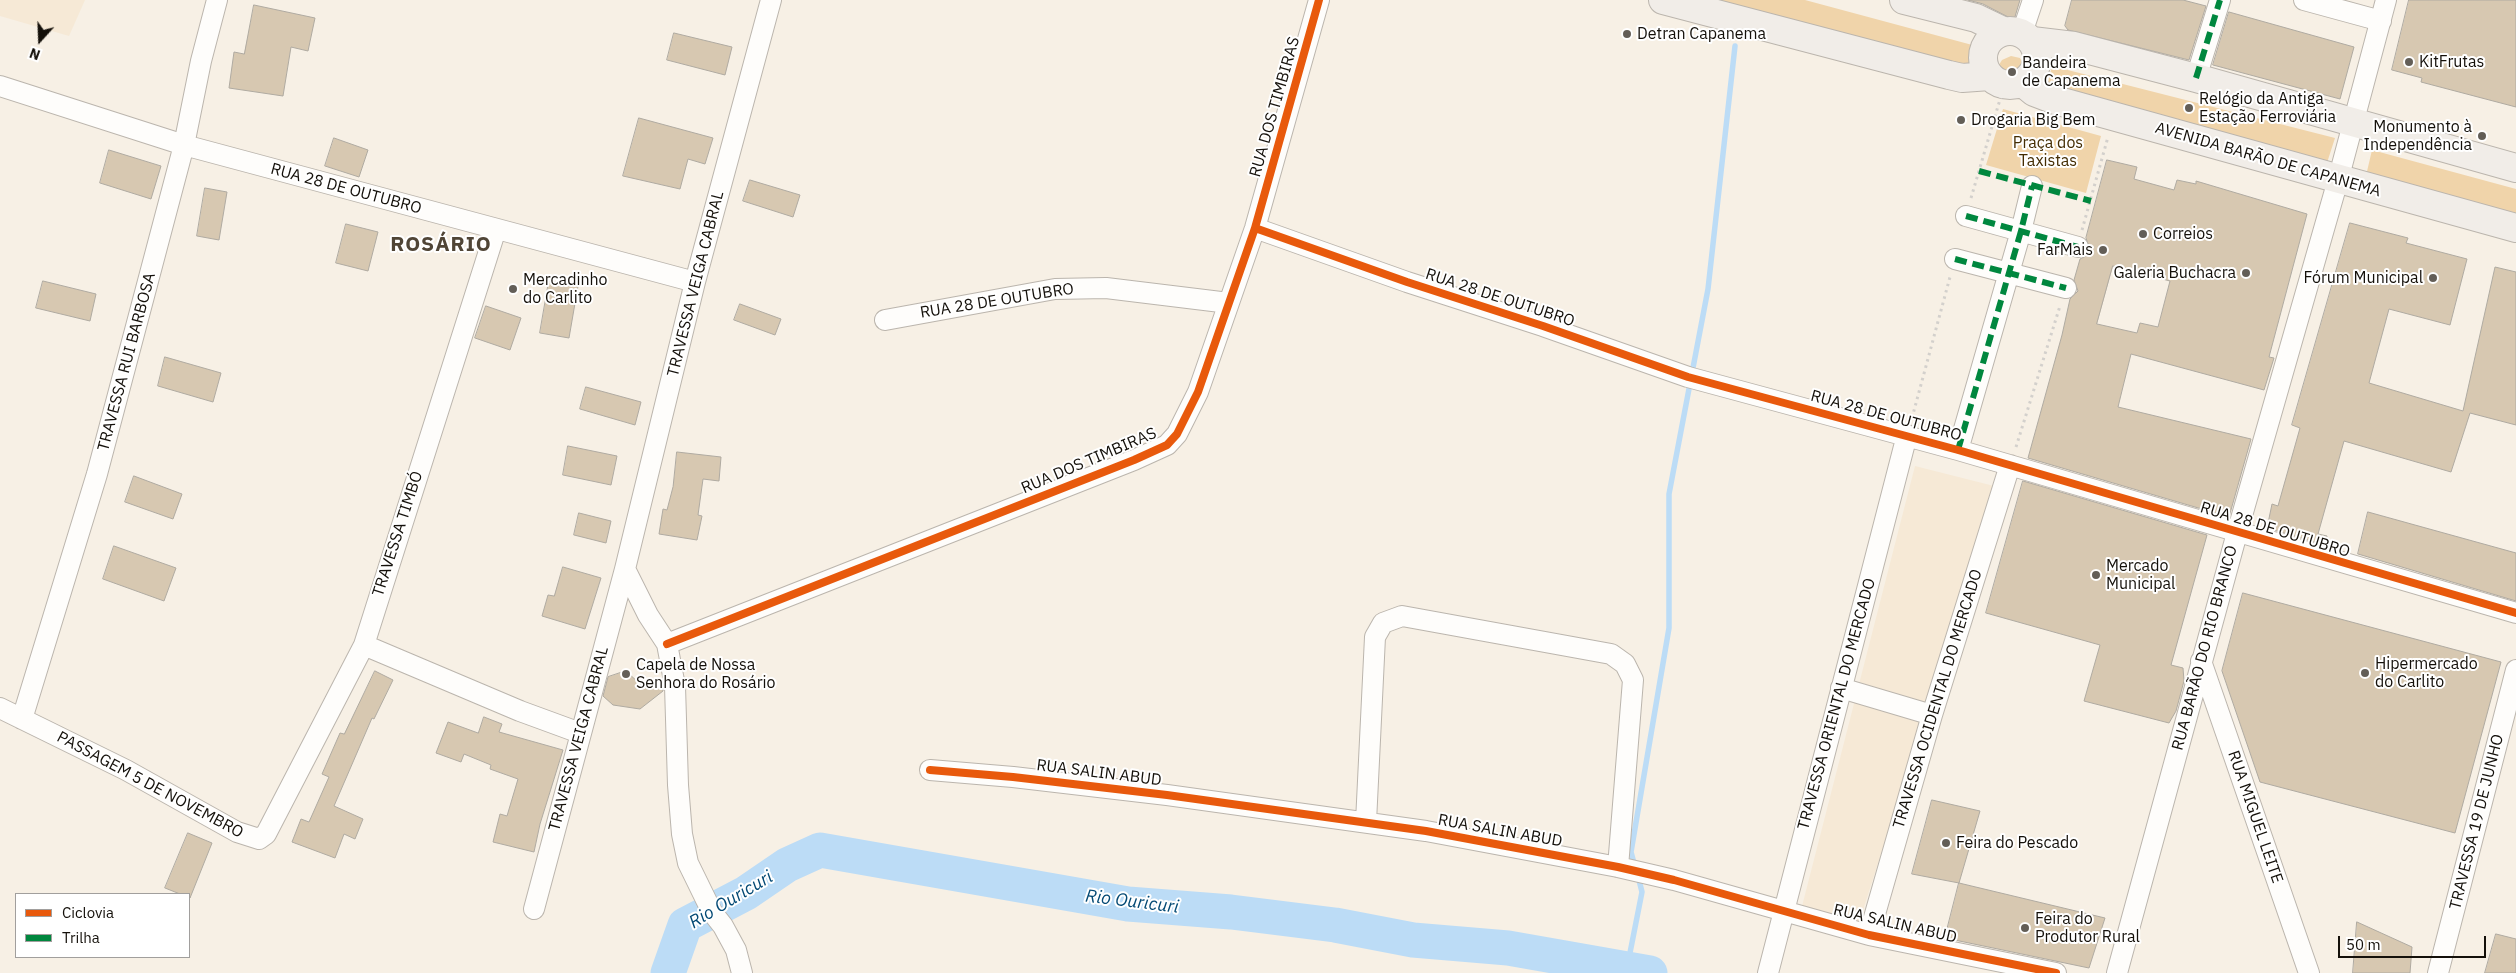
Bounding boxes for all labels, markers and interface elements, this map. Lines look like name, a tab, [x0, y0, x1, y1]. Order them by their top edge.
north arrow	[15, 15, 65, 65]
place label: Detran Capanema	[1637, 24, 1766, 44]
marker: Detran Capanema	[1621, 28, 1633, 40]
street label: RUA DOS TIMBIRAS	[1246, 35, 1304, 179]
text: N	[27, 44, 43, 64]
place label: KitFrutas	[2419, 52, 2484, 72]
place label: Bandeira de Capanema	[2022, 53, 2121, 91]
marker: KitFrutas	[2403, 56, 2415, 68]
marker: Bandeira de Capanema	[2006, 66, 2018, 78]
place label: Relógio da Antiga Estação Ferroviária	[2199, 89, 2336, 127]
marker: Relógio da Antiga Estação Ferroviária	[2183, 102, 2195, 114]
place label: Drogaria Big Bem	[1971, 110, 2095, 130]
marker: Drogaria Big Bem	[1955, 114, 1967, 126]
place label: Monumento à Independência	[2364, 117, 2472, 155]
street label: AVENIDA BARÃO DE CAPANEMA	[2153, 119, 2383, 201]
marker: Monumento à Independência	[2476, 130, 2488, 142]
park label: Praça dos Taxistas	[2013, 133, 2083, 171]
street label: RUA 28 DE OUTUBRO	[268, 160, 424, 218]
street label: TRAVESSA VEIGA CABRAL	[664, 189, 728, 379]
place label: Correios	[2153, 224, 2213, 244]
marker: Correios	[2137, 228, 2149, 240]
district label: ROSÁRIO	[389, 232, 493, 258]
place label: FarMais	[2037, 240, 2093, 260]
marker: FarMais	[2097, 244, 2109, 256]
place label: Galeria Buchacra	[2113, 263, 2236, 283]
street label: RUA 28 DE OUTUBRO	[1423, 265, 1577, 331]
marker: Galeria Buchacra	[2240, 267, 2252, 279]
place label: Fórum Municipal	[2303, 268, 2423, 288]
place label: Mercadinho do Carlito	[523, 270, 608, 308]
street label: TRAVESSA RUI BARBOSA	[94, 271, 160, 453]
marker: Fórum Municipal	[2427, 272, 2439, 284]
street label: RUA 28 DE OUTUBRO	[919, 279, 1075, 323]
marker: Mercadinho do Carlito	[507, 283, 519, 295]
street label: RUA 28 DE OUTUBRO	[1808, 387, 1964, 445]
street label: RUA DOS TIMBIRAS	[1019, 424, 1159, 498]
street label: TRAVESSA TIMBÓ	[369, 469, 427, 599]
street label: RUA 28 DE OUTUBRO	[2198, 498, 2352, 562]
street label: RUA BARÃO DO RIO BRANCO	[2168, 543, 2242, 753]
place label: Mercado Municipal	[2106, 556, 2175, 594]
street label: TRAVESSA OCIDENTAL DO MERCADO	[1889, 567, 1987, 831]
marker: Mercado Municipal	[2090, 569, 2102, 581]
street label: TRAVESSA ORIENTAL DO MERCADO	[1794, 576, 1880, 832]
street label: TRAVESSA VEIGA CABRAL	[545, 645, 613, 833]
place label: Hipermercado do Carlito	[2375, 654, 2478, 692]
place label: Capela de Nossa Senhora do Rosário	[636, 655, 775, 693]
marker: Hipermercado do Carlito	[2359, 667, 2371, 679]
marker: Capela de Nossa Senhora do Rosário	[620, 668, 632, 680]
street label: PASSAGEM 5 DE NOVEMBRO	[53, 728, 247, 842]
street label: TRAVESSA 19 DE JUNHO	[2446, 732, 2508, 912]
street label: RUA MIGUEL LEITE	[2223, 748, 2287, 886]
street label: RUA SALIN ABUD	[1035, 756, 1163, 790]
street label: RUA SALIN ABUD	[1436, 811, 1564, 851]
place label: Feira do Pescado	[1956, 833, 2078, 853]
marker: Feira do Pescado	[1940, 837, 1952, 849]
water label: Rio Ouricuri	[685, 867, 777, 933]
water label: Rio Ouricuri	[1084, 886, 1180, 918]
legend	[15, 893, 190, 958]
street label: RUA SALIN ABUD	[1831, 900, 1959, 948]
text: Ciclovia	[62, 903, 114, 922]
place label: Feira do Produtor Rural	[2035, 909, 2140, 947]
marker: Feira do Produtor Rural	[2019, 922, 2031, 934]
scale bar	[2341, 926, 2488, 958]
text: Trilha	[62, 928, 100, 947]
text: 50 m	[2346, 935, 2381, 954]

